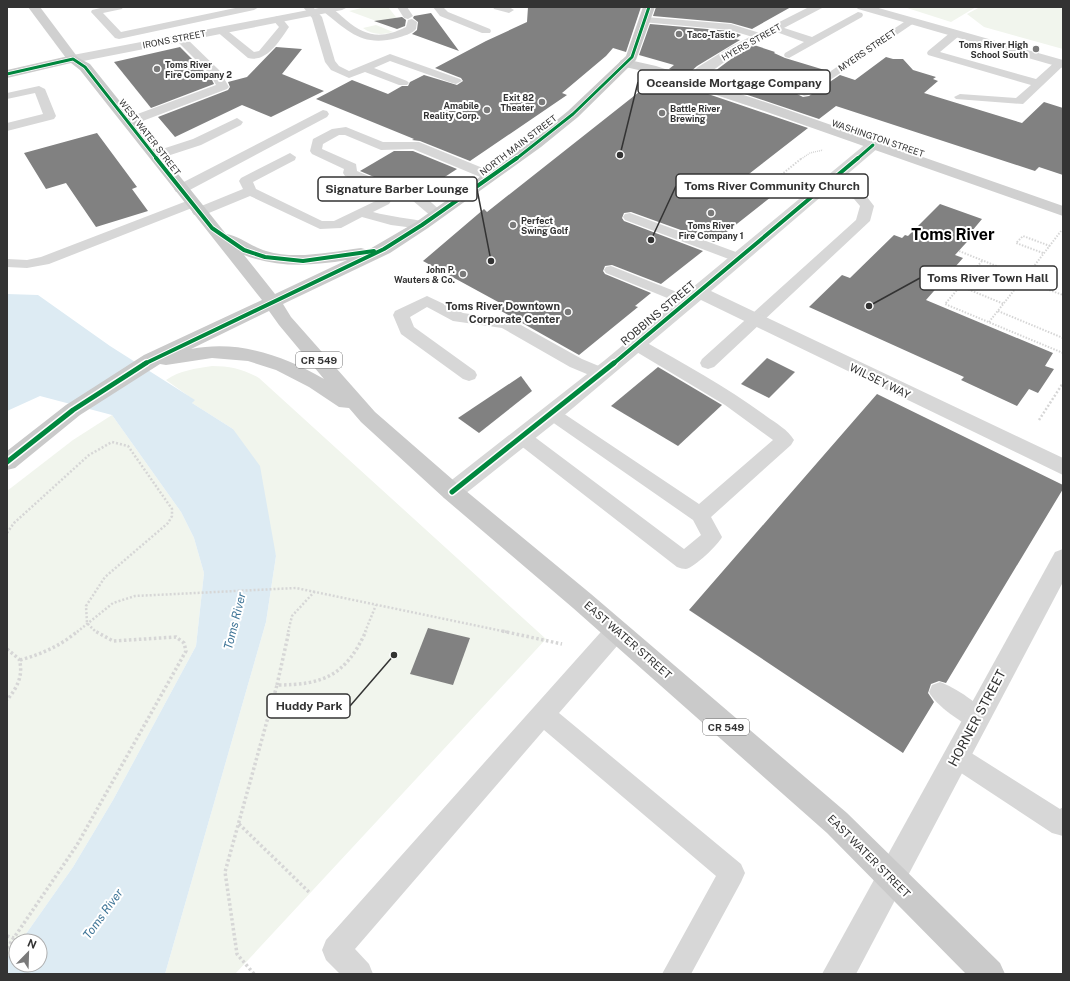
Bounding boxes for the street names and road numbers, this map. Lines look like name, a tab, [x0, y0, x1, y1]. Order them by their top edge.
street label: HYERS STREET	[719, 21, 783, 63]
street label: MYERS STREET	[836, 26, 898, 73]
street label: IRONS STREET	[141, 27, 207, 51]
street label: WEST WATER STREET	[117, 97, 184, 178]
street label: NORTH MAIN STREET	[477, 112, 559, 178]
street label: WASHINGTON STREET	[830, 117, 926, 159]
street label: ROBBINS STREET	[618, 278, 698, 348]
road number: CR 549	[296, 352, 342, 368]
street label: WILSEY WAY	[848, 361, 913, 401]
street label: EAST WATER STREET	[582, 599, 674, 681]
street label: HORNER STREET	[945, 667, 1009, 769]
road number: CR 549	[703, 719, 749, 735]
street label: EAST WATER STREET	[825, 812, 913, 900]

